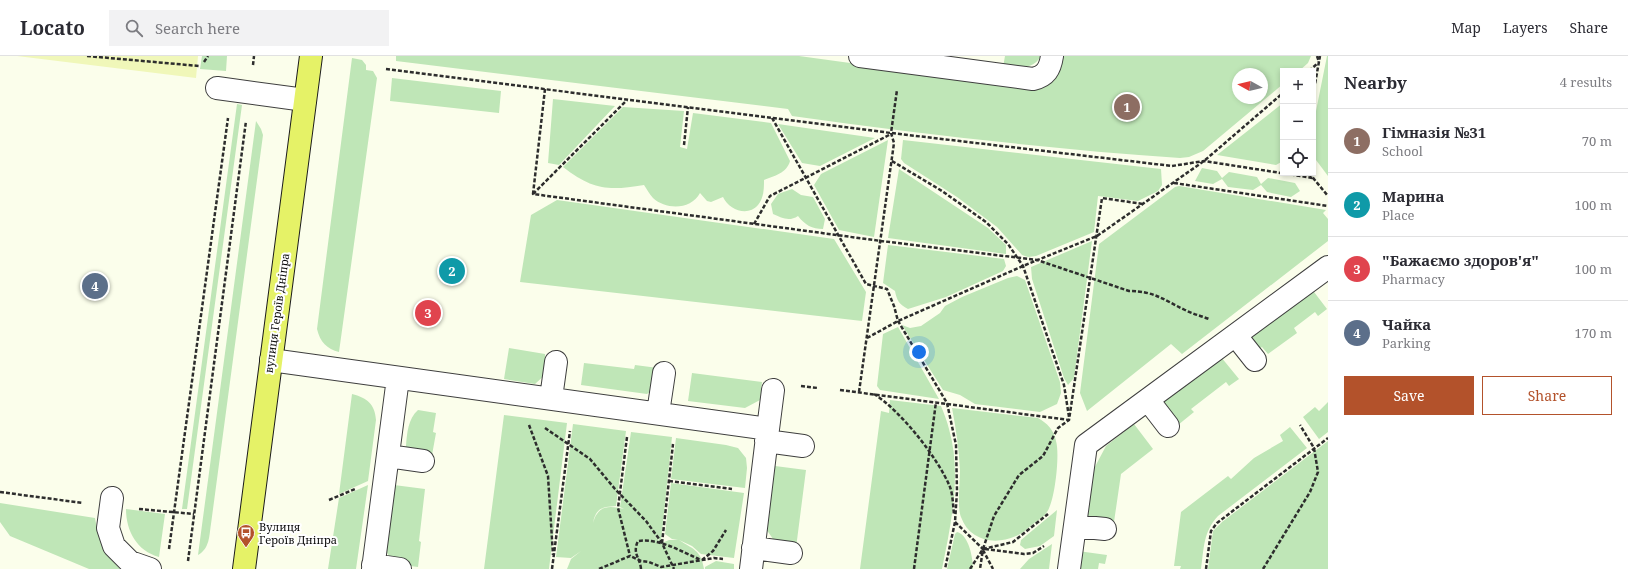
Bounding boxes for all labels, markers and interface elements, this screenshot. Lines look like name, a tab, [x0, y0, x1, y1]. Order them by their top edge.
search box	[109, 10, 389, 46]
text: Locato	[20, 15, 85, 41]
icon: search	[123, 17, 145, 39]
text: Search here	[155, 18, 240, 38]
text: Map	[1451, 18, 1481, 37]
text: Layers	[1503, 18, 1548, 37]
text: Share	[1570, 18, 1608, 37]
north arrow	[1232, 68, 1268, 104]
map controls	[1280, 68, 1316, 176]
button: +	[1280, 68, 1316, 104]
text: Nearby	[1344, 71, 1407, 94]
text: 4 results	[1560, 73, 1612, 91]
pin: 1	[1114, 92, 1140, 122]
button: −	[1280, 104, 1316, 140]
text: Гімназія №31	[1382, 122, 1486, 142]
text: 1	[1353, 132, 1361, 150]
text: 70 m	[1582, 132, 1612, 150]
button: locate	[1280, 140, 1316, 176]
text: School	[1382, 142, 1423, 160]
text: Марина	[1382, 186, 1444, 206]
text: 2	[1353, 196, 1361, 214]
text: 100 m	[1575, 196, 1612, 214]
text: Place	[1382, 206, 1415, 224]
text: "Бажаємо здоров'я"	[1382, 250, 1539, 270]
street label: вулиця Героїв Дніпра	[261, 252, 292, 374]
pin: 2	[439, 256, 465, 286]
text: 3	[1353, 260, 1361, 278]
text: 100 m	[1575, 260, 1612, 278]
text: Pharmacy	[1382, 270, 1445, 288]
pin: 4	[82, 271, 108, 301]
pin: 3	[415, 298, 441, 328]
text: Чайка	[1382, 314, 1431, 334]
text: 4	[1353, 324, 1361, 342]
text: 170 m	[1575, 324, 1612, 342]
text: Parking	[1382, 334, 1430, 352]
your location	[909, 342, 929, 362]
button: Save	[1344, 376, 1474, 415]
button: Share	[1482, 376, 1612, 415]
place label: Вулиця Героїв Дніпра	[259, 519, 337, 547]
bus stop icon: Вулиця Героїв Дніпра	[236, 523, 256, 548]

